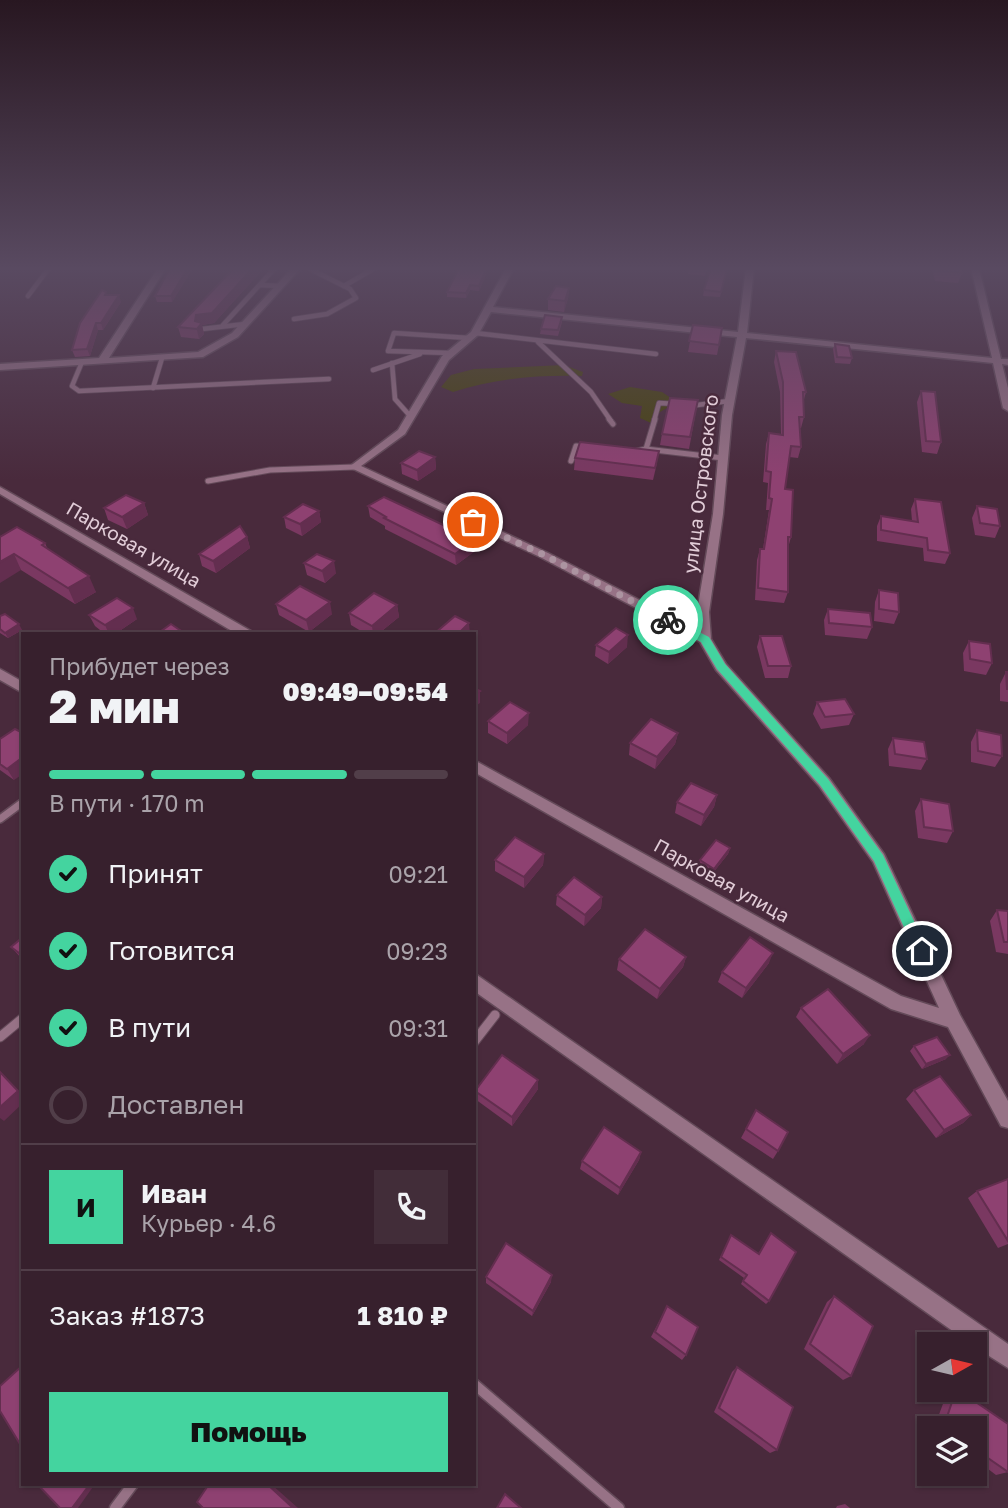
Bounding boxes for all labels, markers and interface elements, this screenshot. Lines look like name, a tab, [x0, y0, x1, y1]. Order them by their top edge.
street label: улица Островского	[678, 393, 722, 575]
pin	[443, 492, 503, 552]
street label: Парковая улица	[63, 496, 205, 592]
icon: bag	[454, 503, 492, 541]
courier	[633, 585, 703, 655]
icon: bike	[649, 601, 687, 639]
text: Прибудет через	[49, 652, 230, 680]
text: 09:49–09:54	[283, 676, 448, 707]
text: 2 мин	[49, 678, 180, 733]
text: В пути · 170 m	[49, 789, 205, 817]
street label: Парковая улица	[650, 833, 794, 927]
icon: check	[49, 855, 87, 893]
text: Принят	[108, 858, 203, 889]
text: 09:21	[388, 860, 448, 888]
pin	[892, 921, 952, 981]
icon: check	[49, 932, 87, 970]
icon: home	[903, 932, 941, 970]
text: Готовится	[108, 935, 235, 966]
text: 09:23	[386, 937, 448, 965]
icon: check	[49, 1009, 87, 1047]
text: В пути	[108, 1012, 191, 1043]
text: 09:31	[388, 1014, 448, 1042]
text: Доставлен	[108, 1089, 244, 1120]
button: phone	[374, 1170, 448, 1244]
text: Иван	[141, 1178, 207, 1209]
text: И	[76, 1192, 96, 1223]
text: Курьер · 4.6	[141, 1209, 276, 1237]
text: Заказ #1873	[49, 1300, 205, 1331]
text: 1 810 ₽	[357, 1300, 448, 1331]
north arrow	[917, 1332, 987, 1402]
map controls	[917, 1332, 987, 1486]
button: Помощь	[49, 1392, 448, 1472]
button: layers	[917, 1416, 987, 1486]

